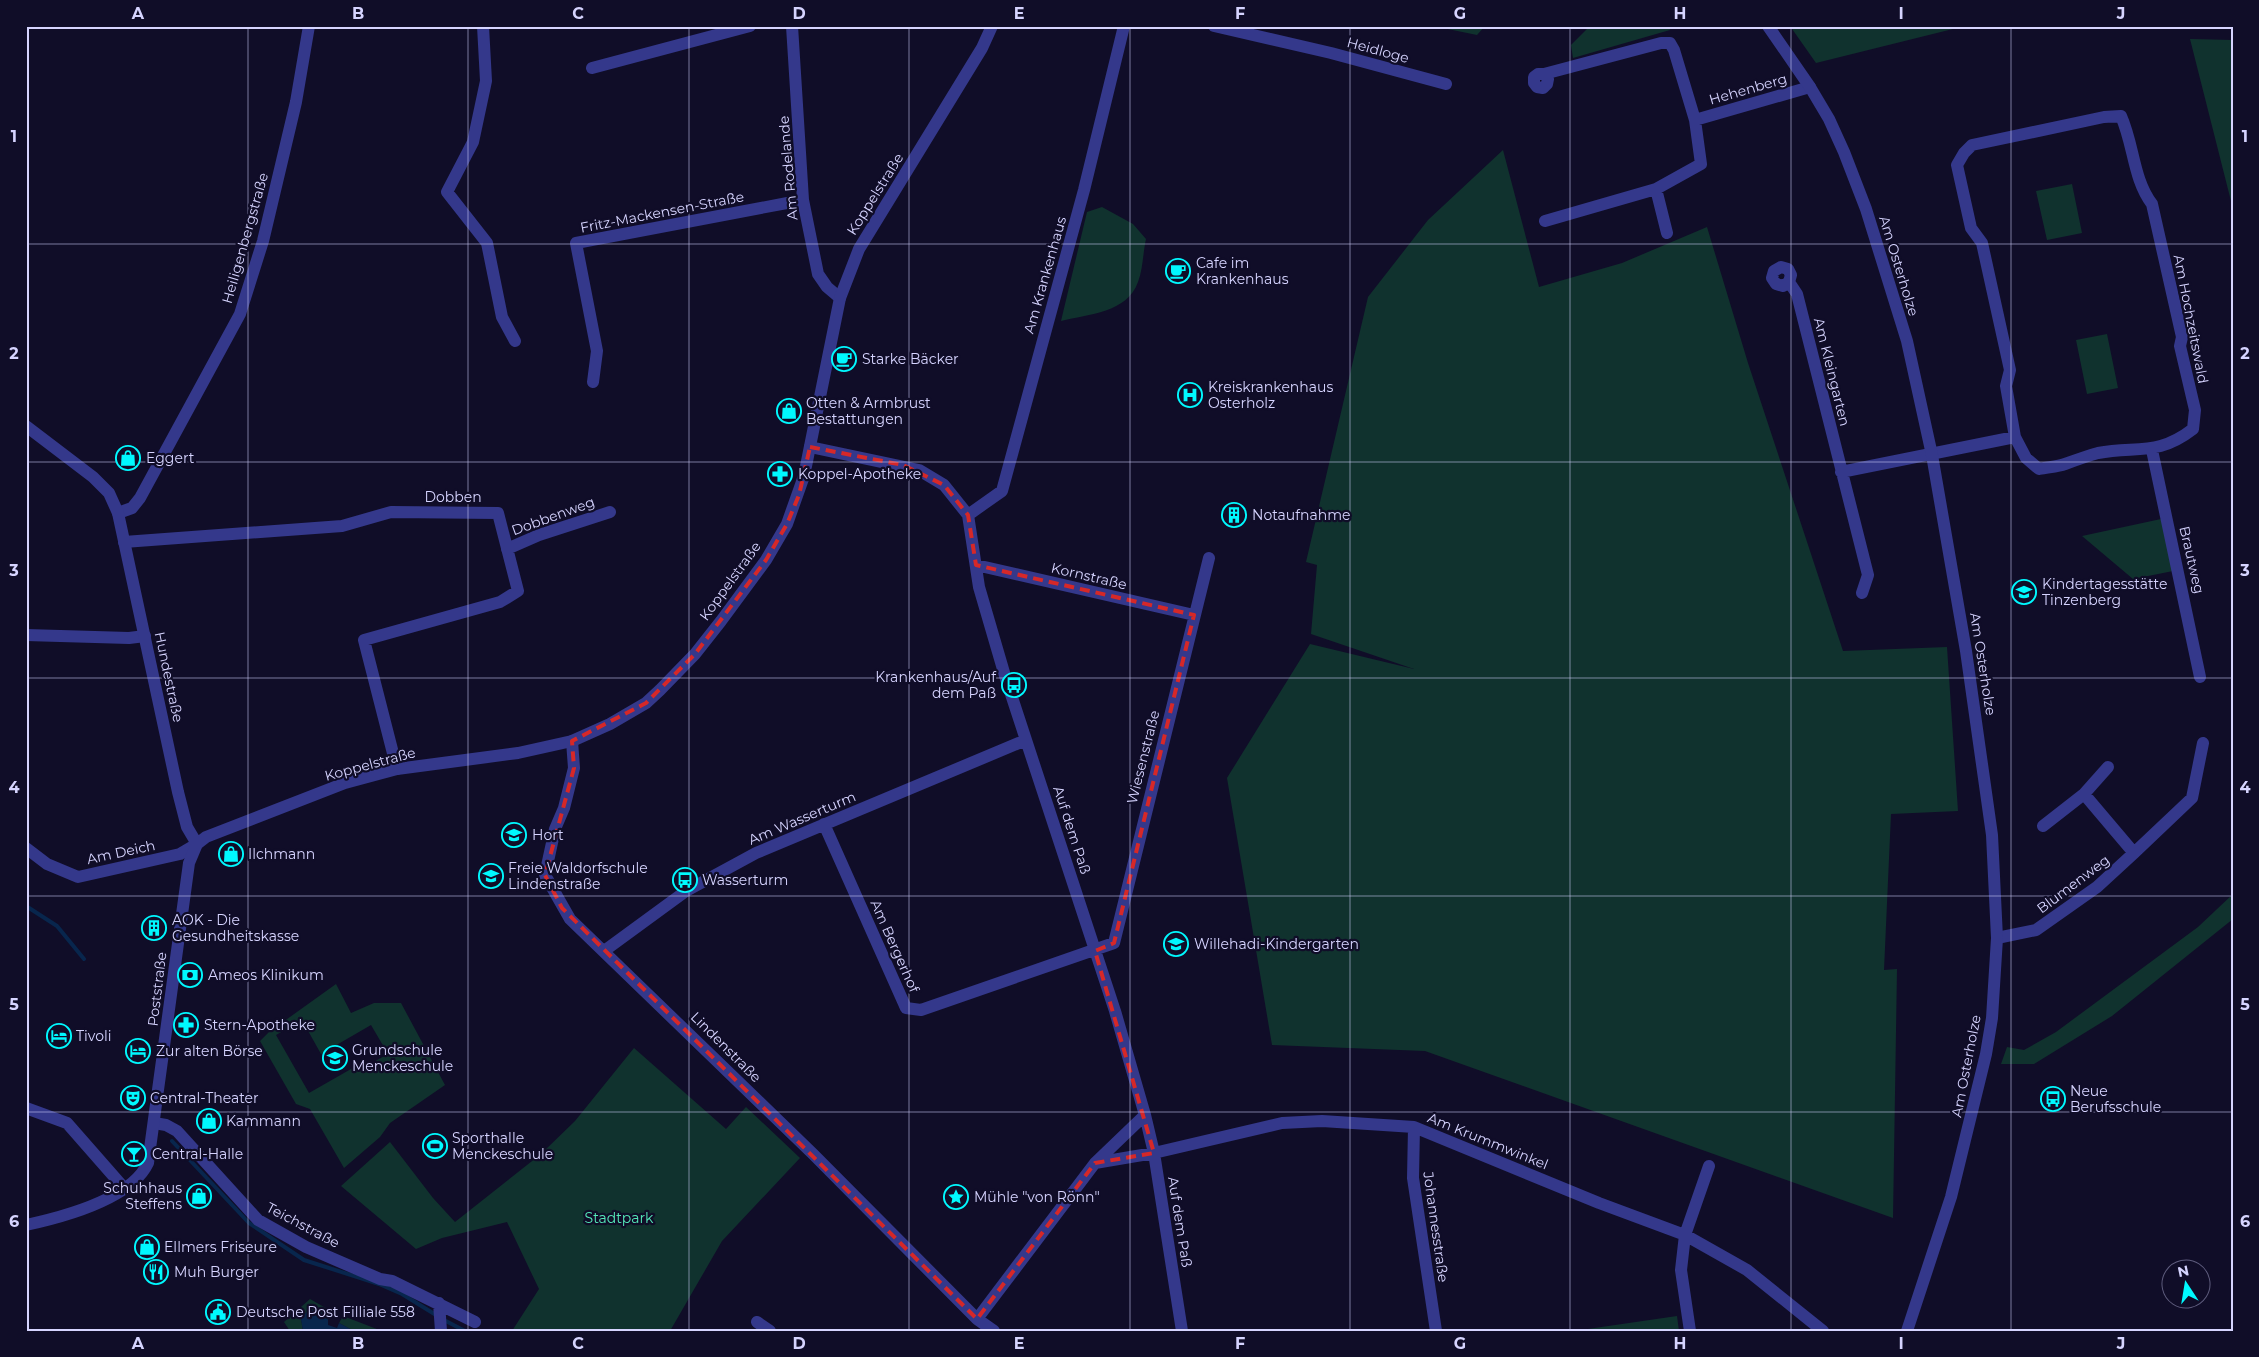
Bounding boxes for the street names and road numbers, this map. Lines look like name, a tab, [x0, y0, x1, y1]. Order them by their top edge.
street label: Heidloge	[1345, 33, 1411, 67]
street label: Hehenberg	[1707, 69, 1789, 109]
street label: Am Rodelande	[774, 115, 802, 221]
street label: Koppelstraße	[843, 150, 907, 238]
street label: Heiligenbergstraße	[218, 171, 272, 305]
street label: Fritz-Mackensen-Straße	[579, 187, 745, 237]
street label: Am Krankenhaus	[1020, 214, 1070, 336]
street label: Am Osterholze	[1875, 214, 1923, 318]
street label: Am Hochzeitswald	[2170, 253, 2212, 385]
street label: Am Kleingarten	[1810, 316, 1854, 428]
street label: Dobben	[424, 488, 482, 506]
street label: Dobbenweg	[509, 493, 597, 539]
street label: Brautweg	[2175, 524, 2209, 596]
street label: Koppelstraße	[695, 538, 765, 624]
street label: Kornstraße	[1049, 559, 1129, 593]
street label: Am Osterholze	[1966, 611, 2000, 717]
street label: Hundestraße	[151, 630, 187, 724]
street label: Wiesenstraße	[1123, 708, 1163, 806]
street label: Koppelstraße	[323, 743, 417, 785]
street label: Auf dem Paß	[1049, 784, 1095, 876]
street label: Am Wasserturm	[746, 787, 858, 849]
street label: Am Deich	[85, 836, 157, 868]
street label: Blumenweg	[2033, 851, 2113, 917]
street label: Am Bergerhof	[867, 897, 924, 996]
street label: Poststraße	[144, 951, 170, 1027]
street label: Lindenstraße	[687, 1008, 765, 1086]
street label: Am Osterholze	[1947, 1013, 1985, 1119]
street label: Am Krummwinkel	[1425, 1109, 1551, 1173]
street label: Johannesstraße	[1419, 1170, 1453, 1283]
street label: Auf dem Paß	[1164, 1175, 1196, 1269]
street label: Teichstraße	[263, 1198, 343, 1252]

